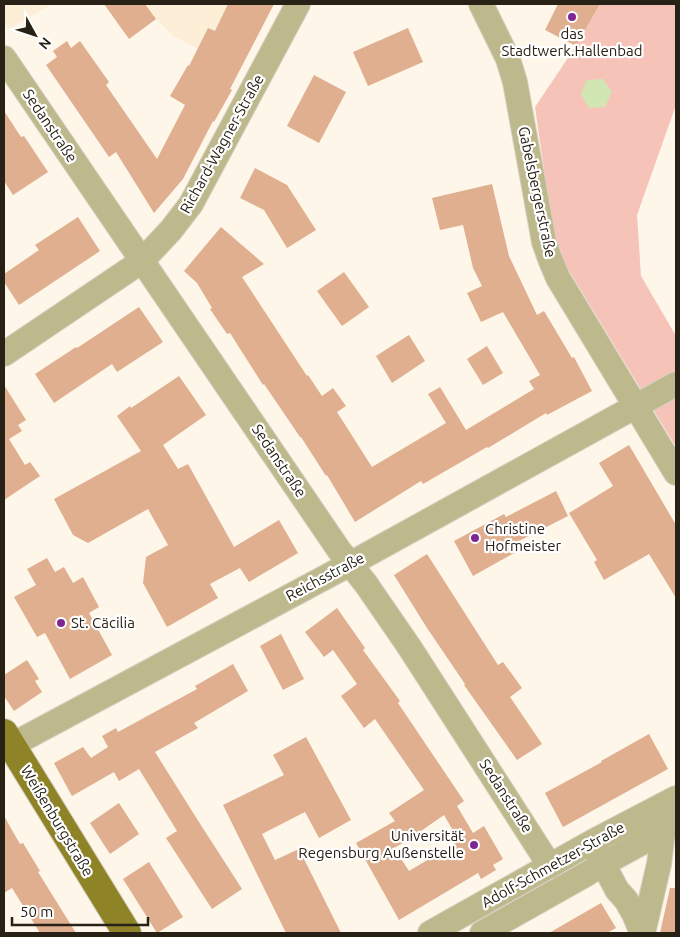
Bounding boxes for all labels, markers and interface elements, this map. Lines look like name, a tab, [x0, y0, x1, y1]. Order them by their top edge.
north arrow	[10, 10, 60, 60]
marker: das Stadtwerk.Hallenbad	[566, 11, 578, 23]
place label: das Stadtwerk.Hallenbad	[501, 25, 643, 59]
text: N	[35, 34, 54, 53]
street label: Richard-Wagner-Straße	[176, 71, 267, 216]
street label: Sedanstraße	[20, 86, 81, 165]
street label: Gabelsbergerstraße	[515, 125, 560, 259]
street label: Sedanstraße	[249, 421, 310, 500]
place label: Christine Hofmeister	[485, 520, 561, 554]
marker: Christine Hofmeister	[469, 532, 481, 544]
street label: Reichsstraße	[283, 549, 367, 604]
place label: St. Cäcilia	[71, 614, 135, 631]
marker: St. Cäcilia	[55, 617, 67, 629]
street label: Sedanstraße	[476, 756, 537, 836]
street label: Weißenburgstraße	[18, 762, 97, 879]
street label: Adolf-Schmetzer-Straße	[478, 818, 627, 911]
place label: Universität Regensburg Außenstelle	[298, 827, 464, 861]
marker: Universität Regensburg Außenstelle	[468, 839, 480, 851]
scale bar	[12, 894, 149, 926]
text: 50 m	[20, 903, 53, 920]

